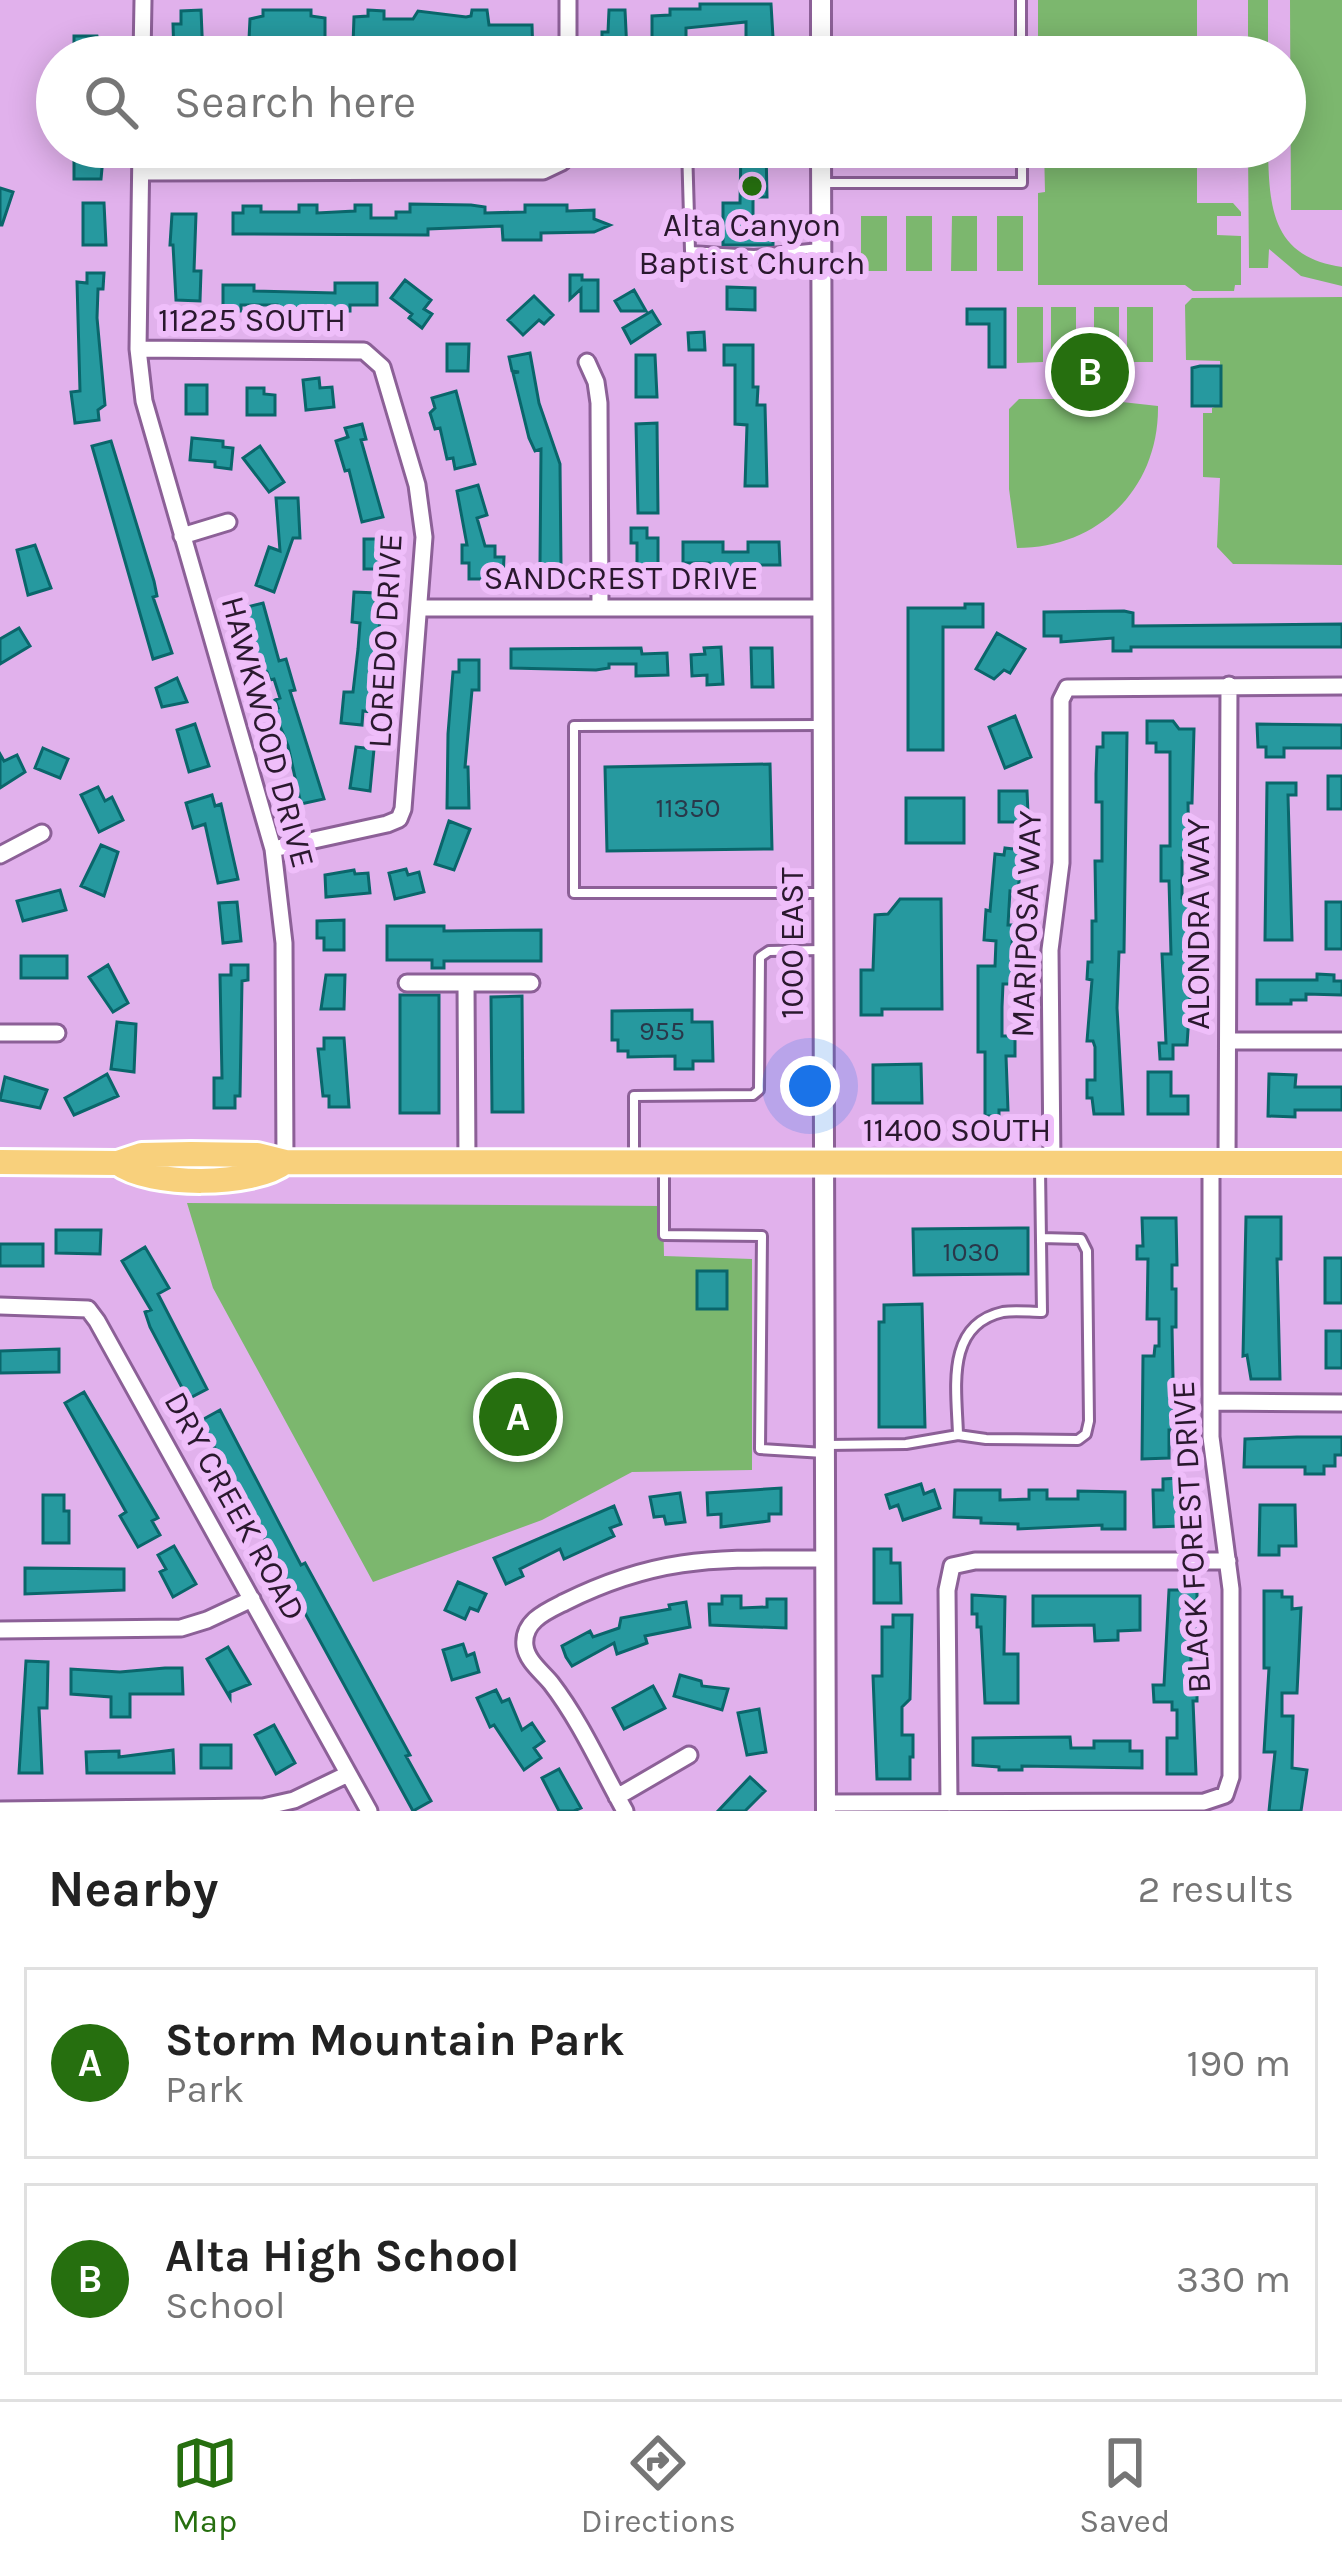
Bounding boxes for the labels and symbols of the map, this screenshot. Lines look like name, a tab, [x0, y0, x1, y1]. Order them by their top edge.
marker: Alta Canyon Baptist Church	[739, 173, 765, 199]
place label: Alta Canyon Baptist Church	[639, 206, 865, 282]
street label: 11225 SOUTH	[158, 301, 346, 339]
pin: B	[1051, 327, 1129, 417]
street label: LOREDO DRIVE	[360, 533, 410, 749]
street label: SANDCREST DRIVE	[484, 559, 758, 597]
street label: HAWKWOOD DRIVE	[213, 592, 323, 872]
house number: 11350	[655, 792, 721, 824]
street label: MARIPOSA WAY	[1003, 810, 1049, 1038]
street label: ALONDRA WAY	[1179, 818, 1217, 1030]
street label: 1000 EAST	[773, 867, 811, 1019]
house number: 955	[639, 1015, 685, 1047]
your location	[780, 1056, 840, 1116]
street label: 11400 SOUTH	[863, 1111, 1051, 1149]
house number: 1030	[943, 1236, 999, 1268]
pin: A	[479, 1372, 557, 1462]
street label: BLACK FOREST DRIVE	[1164, 1380, 1218, 1694]
street label: DRY CREEK ROAD	[156, 1385, 314, 1627]

